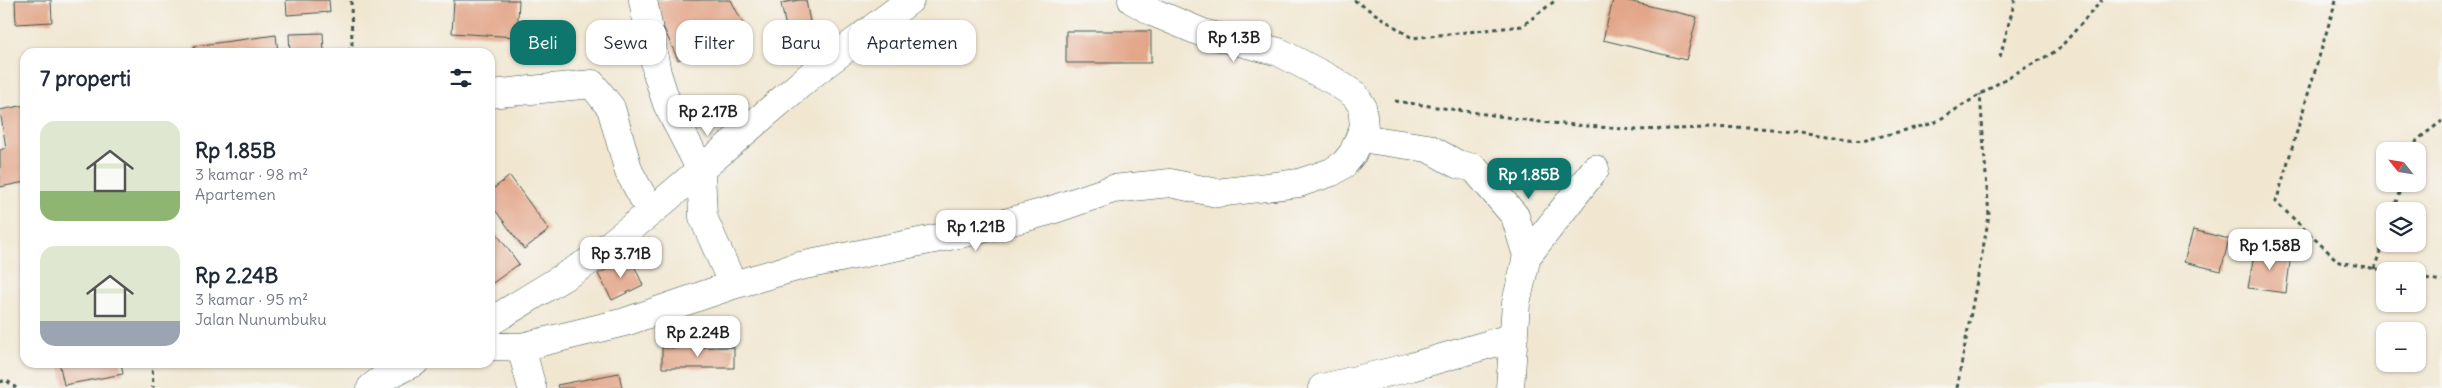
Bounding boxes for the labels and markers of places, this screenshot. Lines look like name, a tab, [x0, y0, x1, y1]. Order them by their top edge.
pin: Rp 1.3B	[1188, 20, 1280, 63]
pin: Rp 2.17B	[656, 94, 760, 137]
pin: Rp 1.85B	[1477, 158, 1581, 200]
pin: Rp 1.21B	[924, 210, 1028, 252]
pin: Rp 1.58B	[2218, 228, 2322, 271]
pin: Rp 3.71B	[569, 236, 673, 279]
pin: Rp 2.24B	[646, 316, 750, 358]

